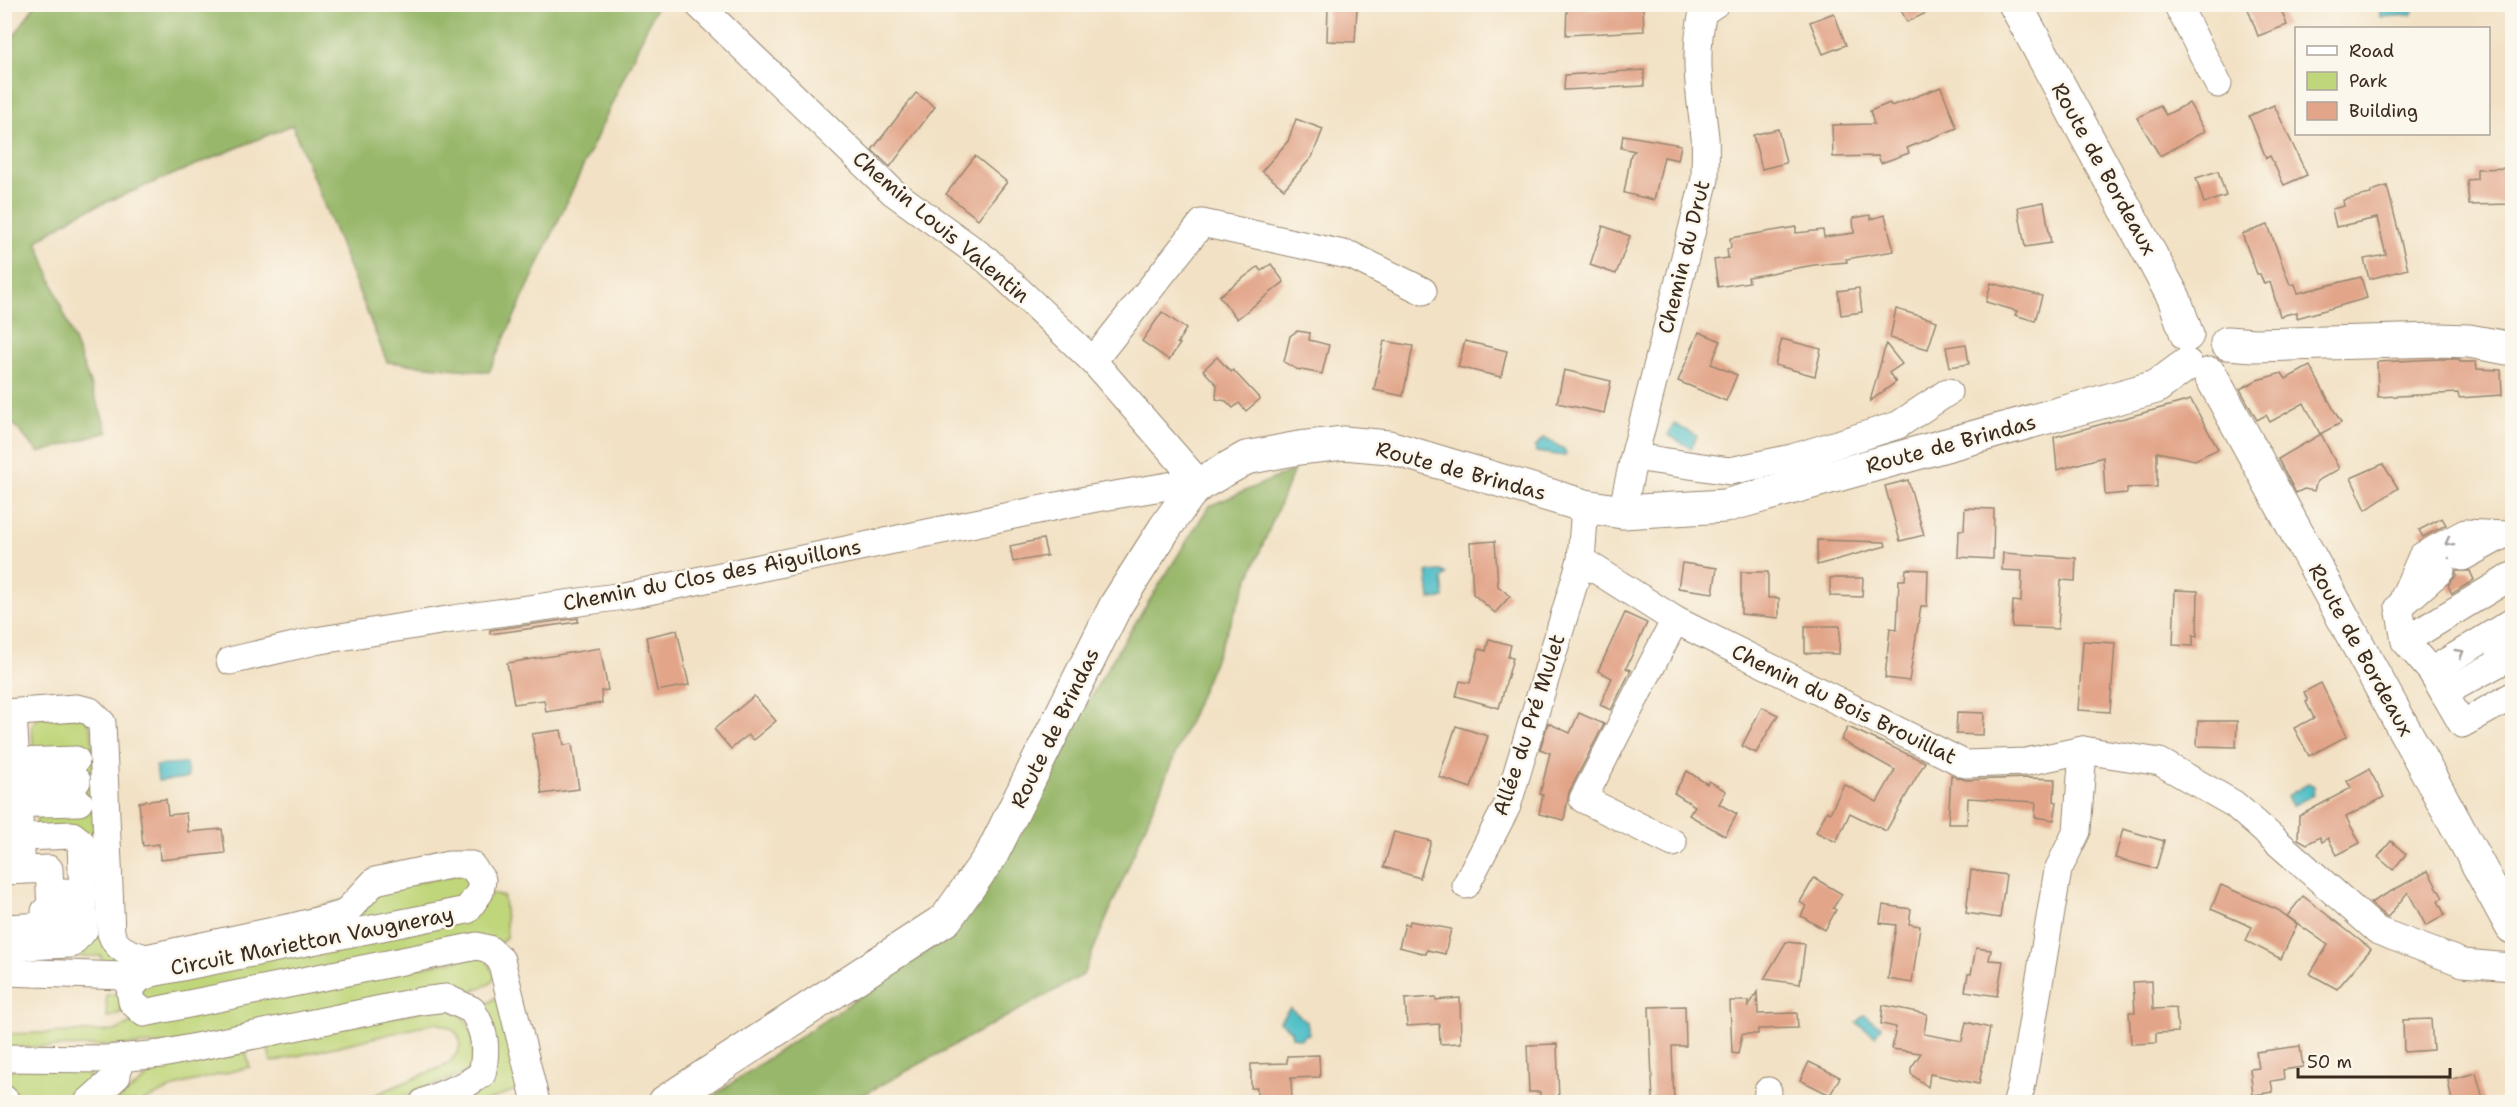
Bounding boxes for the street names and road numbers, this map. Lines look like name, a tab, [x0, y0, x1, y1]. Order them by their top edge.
street label: Route de Bordeaux	[2045, 78, 2163, 260]
street label: Chemin Louis Valentin	[847, 145, 1035, 309]
street label: Chemin du Drut	[1651, 177, 1717, 337]
street label: Route de Brindas	[1863, 408, 2039, 480]
street label: Route de Brindas	[1373, 435, 1549, 507]
street label: Chemin du Clos des Aiguillons	[560, 532, 864, 618]
street label: Route de Bordeaux	[2302, 559, 2420, 741]
street label: Allée du Pré Mulet	[1486, 631, 1572, 819]
street label: Chemin du Bois Brouillat	[1727, 637, 1961, 771]
street label: Route de Brindas	[1004, 643, 1106, 813]
street label: Circuit Marietton Vaugneray	[168, 900, 456, 982]

